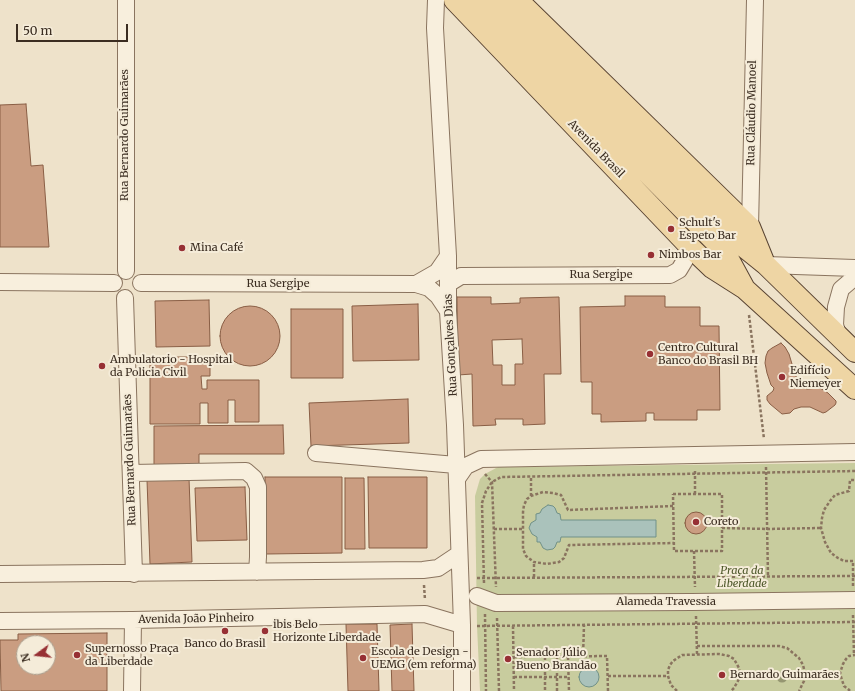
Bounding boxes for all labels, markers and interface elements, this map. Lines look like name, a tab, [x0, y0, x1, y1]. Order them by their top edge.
scale bar	[18, 16, 130, 42]
text: 50 m	[23, 23, 52, 38]
street label: Rua Cláudio Manoel	[744, 60, 760, 166]
street label: Rua Bernardo Guimarães	[118, 69, 132, 201]
street label: Avenida Brasil	[565, 117, 627, 181]
place label: Schult's Espeto Bar	[679, 216, 736, 242]
marker: Schult's Espeto Bar	[666, 224, 676, 234]
place label: Mina Café	[190, 241, 243, 255]
marker: Mina Café	[177, 243, 187, 253]
place label: Nimbos Bar	[659, 248, 722, 262]
marker: Nimbos Bar	[646, 250, 656, 260]
street label: Rua Sergipe	[569, 268, 633, 282]
street label: Rua Sergipe	[246, 277, 310, 291]
street label: Rua Gonçalves Dias	[442, 293, 460, 397]
place label: Centro Cultural Banco do Brasil BH	[658, 341, 758, 367]
marker: Centro Cultural Banco do Brasil BH	[645, 349, 655, 359]
place label: Ambulatorio - Hospital da Policia Civil	[110, 353, 232, 379]
marker: Ambulatorio - Hospital da Policia Civil	[97, 361, 107, 371]
place label: Edifício Niemeyer	[790, 364, 841, 390]
marker: Edifício Niemeyer	[777, 372, 787, 382]
street label: Rua Bernardo Guimarães	[121, 394, 139, 526]
place label: Coreto	[704, 515, 738, 529]
marker: Coreto	[691, 517, 701, 527]
park label: Praça da Liberdade	[717, 564, 767, 590]
street label: Alameda Travessia	[616, 595, 716, 609]
street label: Avenida João Pinheiro	[138, 611, 254, 627]
place label: ibis Belo Horizonte Liberdade	[273, 618, 381, 644]
marker: Banco do Brasil	[220, 626, 230, 636]
marker: ibis Belo Horizonte Liberdade	[260, 626, 270, 636]
north arrow	[16, 635, 56, 675]
place label: Banco do Brasil	[184, 637, 266, 651]
place label: Supernosso Praça da Liberdade	[85, 642, 179, 668]
place label: Escola de Design - UEMG (em reforma)	[371, 645, 477, 671]
place label: Senador Júlio Bueno Brandão	[516, 646, 597, 672]
marker: Supernosso Praça da Liberdade	[72, 650, 82, 660]
text: N	[17, 652, 33, 664]
marker: Escola de Design - UEMG (em reforma)	[358, 653, 368, 663]
marker: Senador Júlio Bueno Brandão	[503, 654, 513, 664]
place label: Bernardo Guimarães	[730, 668, 839, 682]
marker: Bernardo Guimarães	[717, 670, 727, 680]

